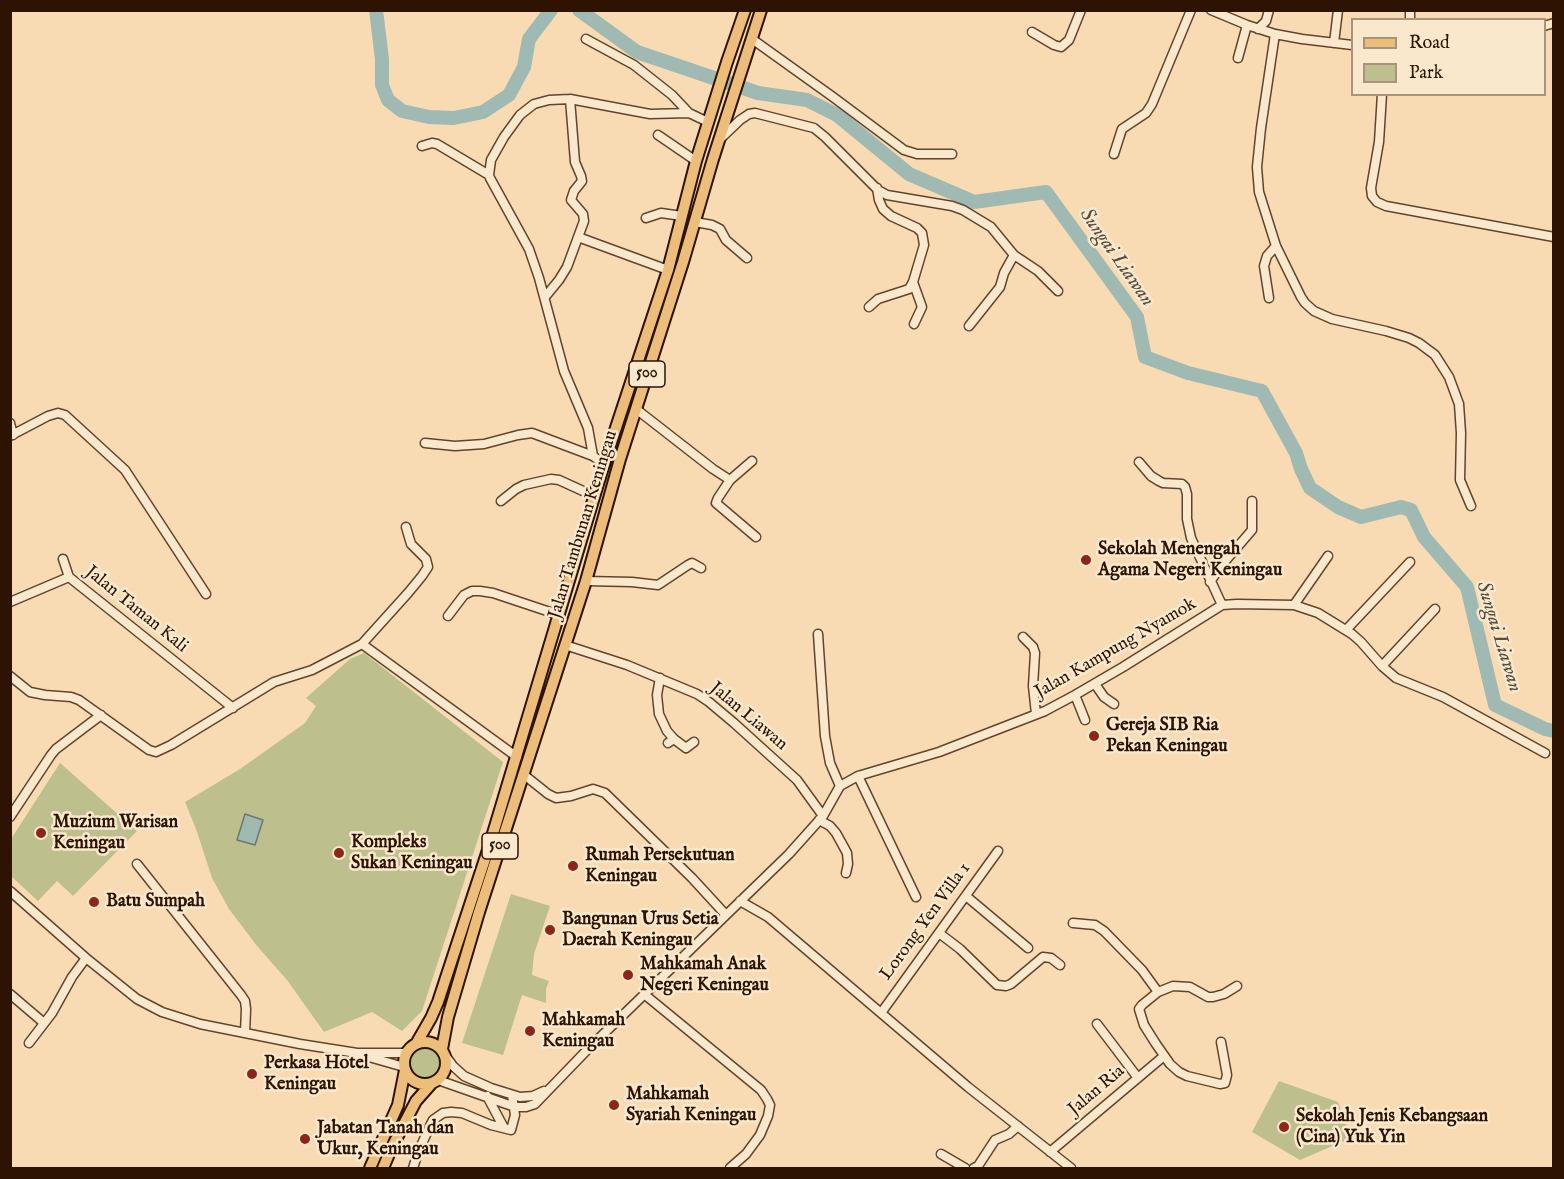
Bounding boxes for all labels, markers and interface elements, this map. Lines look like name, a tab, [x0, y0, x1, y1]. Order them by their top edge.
legend	[1351, 18, 1546, 96]
text: Road	[1409, 32, 1450, 55]
text: Park	[1409, 62, 1443, 85]
water label: Sungai Liawan	[1073, 204, 1159, 312]
road number: 500	[629, 361, 665, 387]
street label: Jalan Tambunan Keningau	[545, 428, 623, 622]
place label: Sekolah Menengah Agama Negeri Keningau	[1098, 539, 1282, 582]
marker: Sekolah Menengah Agama Negeri Keningau	[1079, 553, 1093, 567]
street label: Jalan Taman Kali	[80, 562, 192, 658]
water label: Sungai Liawan	[1470, 579, 1526, 695]
street label: Jalan Kampung Nyamok	[1031, 594, 1201, 704]
street label: Jalan Liawan	[705, 678, 791, 756]
place label: Gereja SIB Ria Pekan Keningau	[1106, 715, 1228, 758]
marker: Gereja SIB Ria Pekan Keningau	[1087, 729, 1101, 743]
place label: Muzium Warisan Keningau	[53, 812, 178, 854]
marker: Muzium Warisan Keningau	[34, 826, 48, 840]
place label: Kompleks Sukan Keningau	[351, 832, 473, 874]
road number: 500	[482, 833, 518, 859]
place label: Rumah Persekutuan Keningau	[585, 845, 735, 888]
marker: Kompleks Sukan Keningau	[332, 846, 346, 860]
marker: Rumah Persekutuan Keningau	[566, 859, 580, 873]
street label: Lorong Yen Villa 1	[876, 859, 976, 985]
place label: Batu Sumpah	[106, 891, 205, 913]
marker: Batu Sumpah	[87, 895, 101, 909]
place label: Bangunan Urus Setia Daerah Keningau	[562, 909, 719, 952]
marker: Bangunan Urus Setia Daerah Keningau	[543, 923, 557, 937]
place label: Mahkamah Anak Negeri Keningau	[640, 954, 769, 996]
marker: Mahkamah Anak Negeri Keningau	[621, 968, 635, 982]
place label: Mahkamah Keningau	[542, 1010, 625, 1052]
marker: Mahkamah Keningau	[523, 1024, 537, 1038]
place label: Perkasa Hotel Keningau	[264, 1053, 369, 1096]
street label: Jalan Ria	[1064, 1061, 1130, 1121]
marker: Perkasa Hotel Keningau	[245, 1067, 259, 1081]
place label: Mahkamah Syariah Keningau	[626, 1084, 756, 1126]
marker: Mahkamah Syariah Keningau	[607, 1098, 621, 1112]
place label: Sekolah Jenis Kebangsaan (Cina) Yuk Yin	[1296, 1106, 1488, 1148]
place label: Jabatan Tanah dan Ukur, Keningau	[317, 1118, 454, 1160]
marker: Sekolah Jenis Kebangsaan (Cina) Yuk Yin	[1277, 1120, 1291, 1134]
marker: Jabatan Tanah dan Ukur, Keningau	[298, 1132, 312, 1146]

